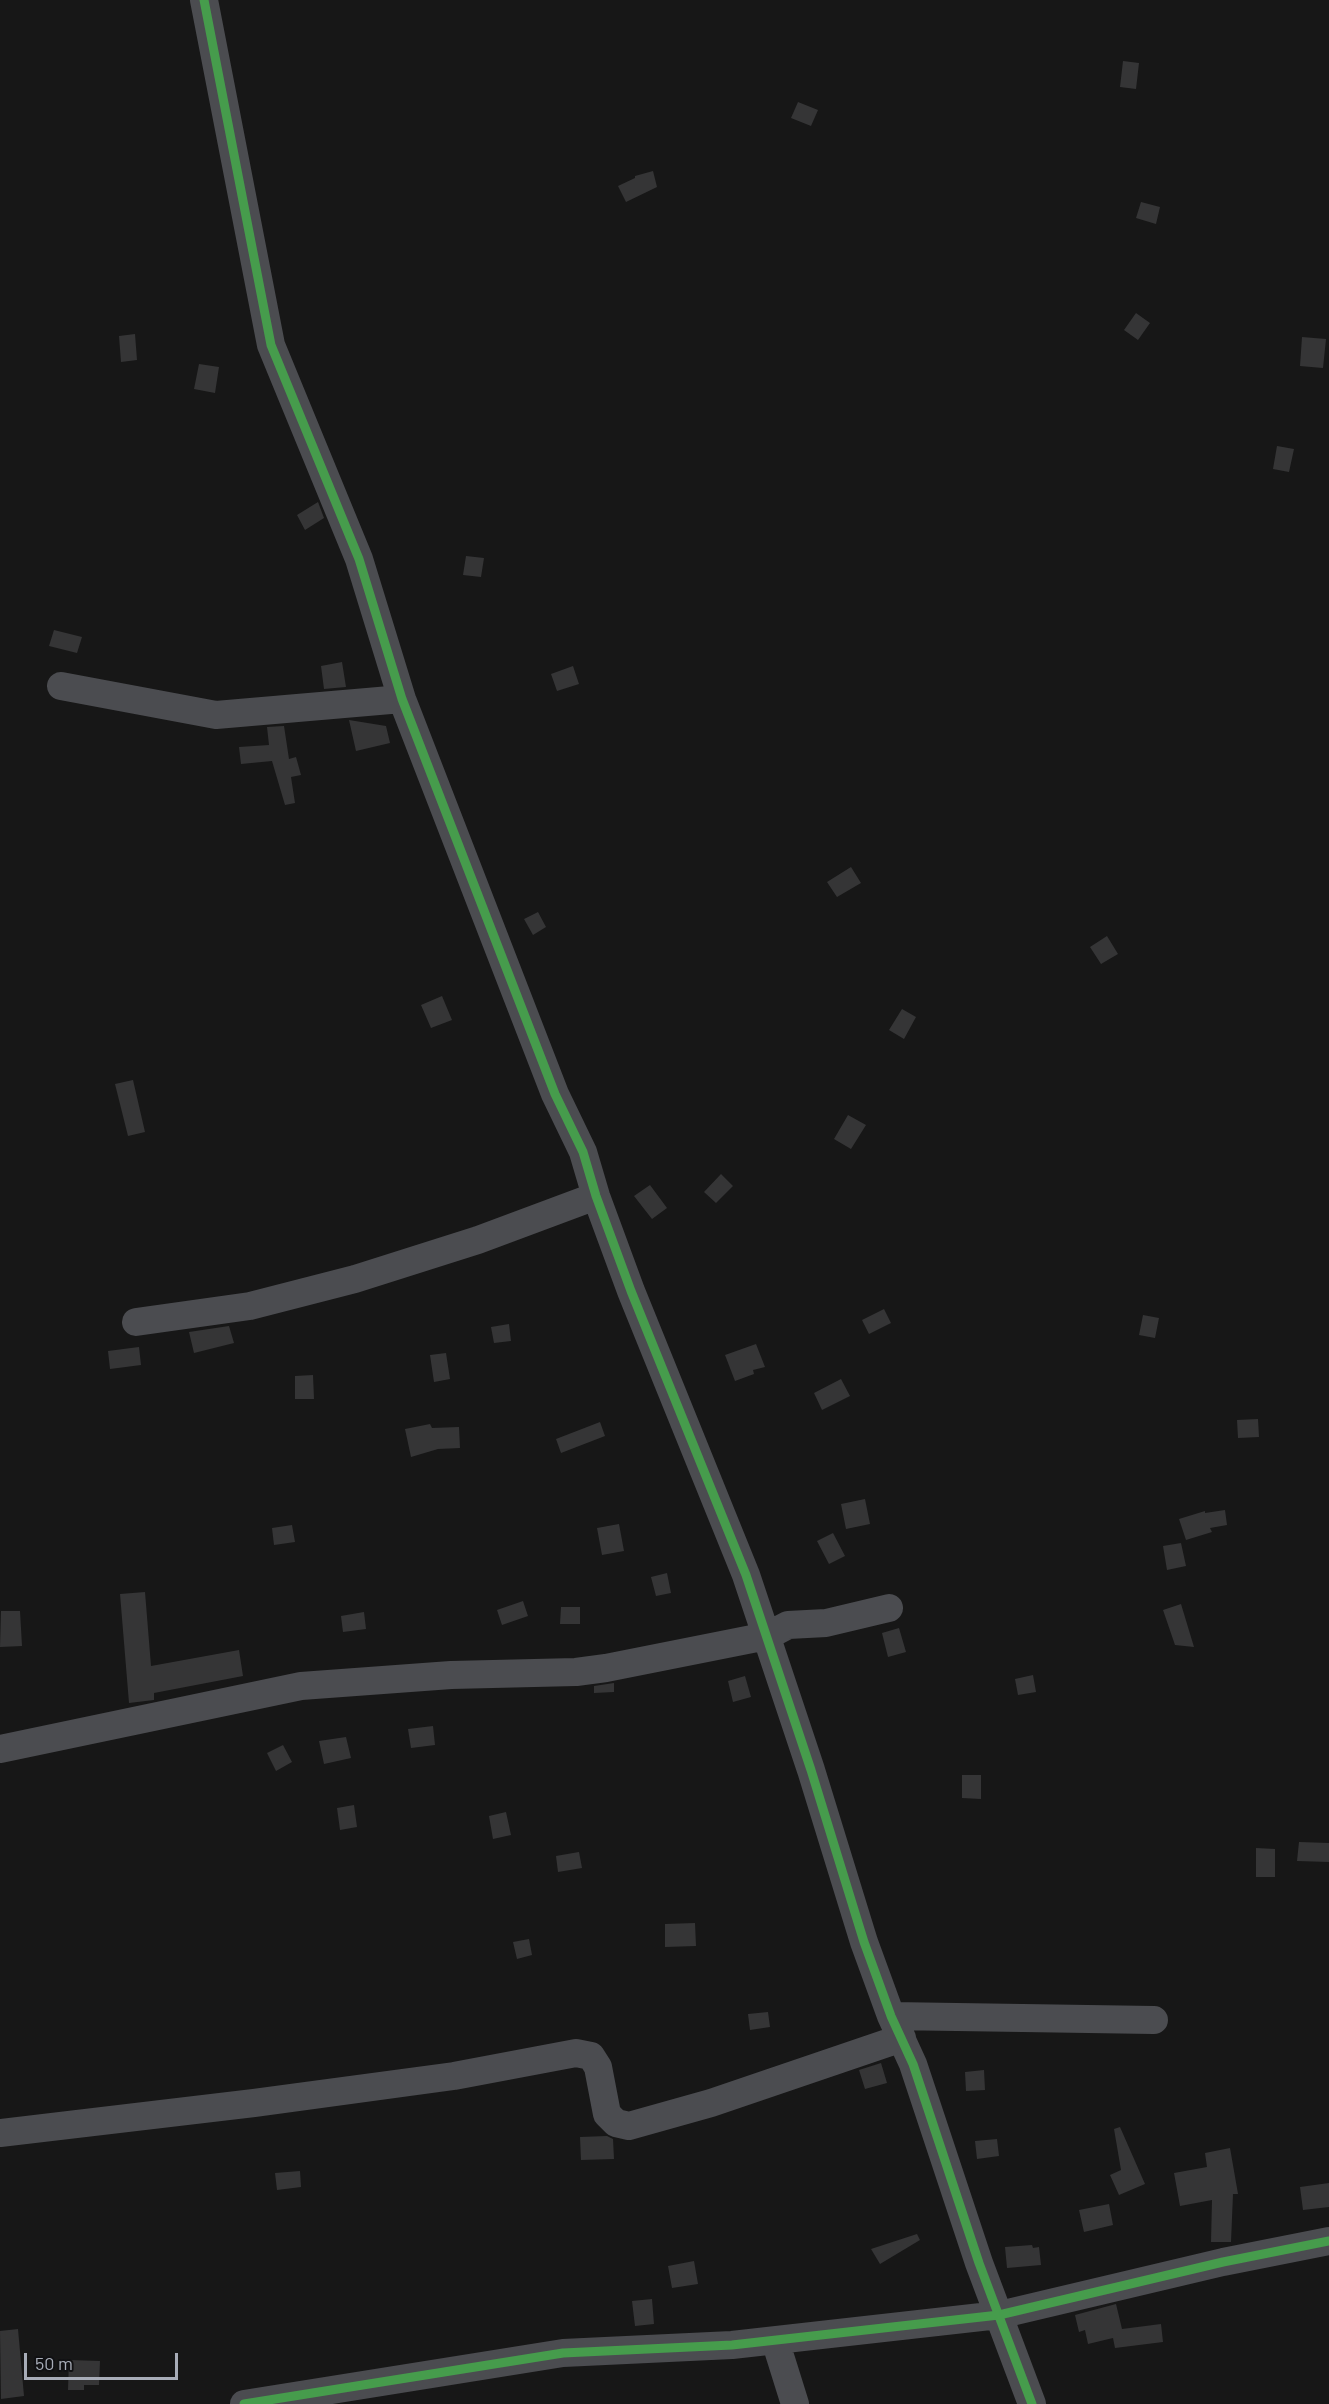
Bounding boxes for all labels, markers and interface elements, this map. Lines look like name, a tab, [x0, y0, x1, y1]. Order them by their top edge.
scale bar	[27, 2341, 182, 2379]
text: 50 m	[35, 2352, 73, 2374]

